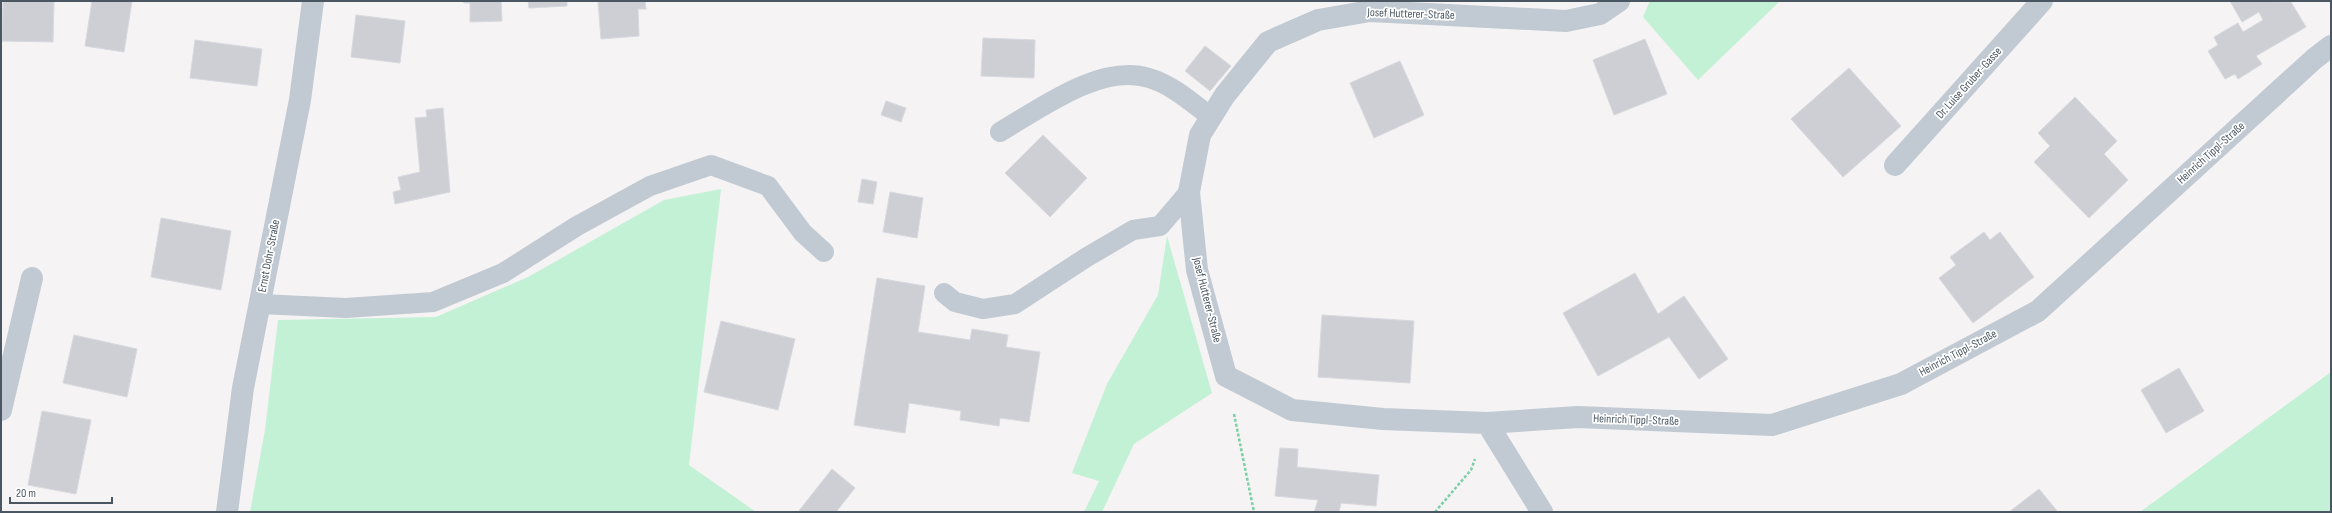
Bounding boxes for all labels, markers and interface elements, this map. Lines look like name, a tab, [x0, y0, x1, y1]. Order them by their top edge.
street label: Josef Hutterer-Straße	[1366, 5, 1455, 23]
street label: Dr. Luise Gruber-Gasse	[1933, 44, 2005, 122]
street label: Heinrich Tippl-Straße	[2174, 119, 2248, 187]
street label: Ernst Dohr-Straße	[255, 218, 283, 294]
street label: Josef Hutterer-Straße	[1189, 255, 1225, 344]
street label: Heinrich Tippl-Straße	[1917, 326, 2000, 380]
street label: Heinrich Tippl-Straße	[1593, 411, 1679, 429]
scale bar	[10, 479, 112, 505]
text: 20 m	[16, 486, 36, 501]

